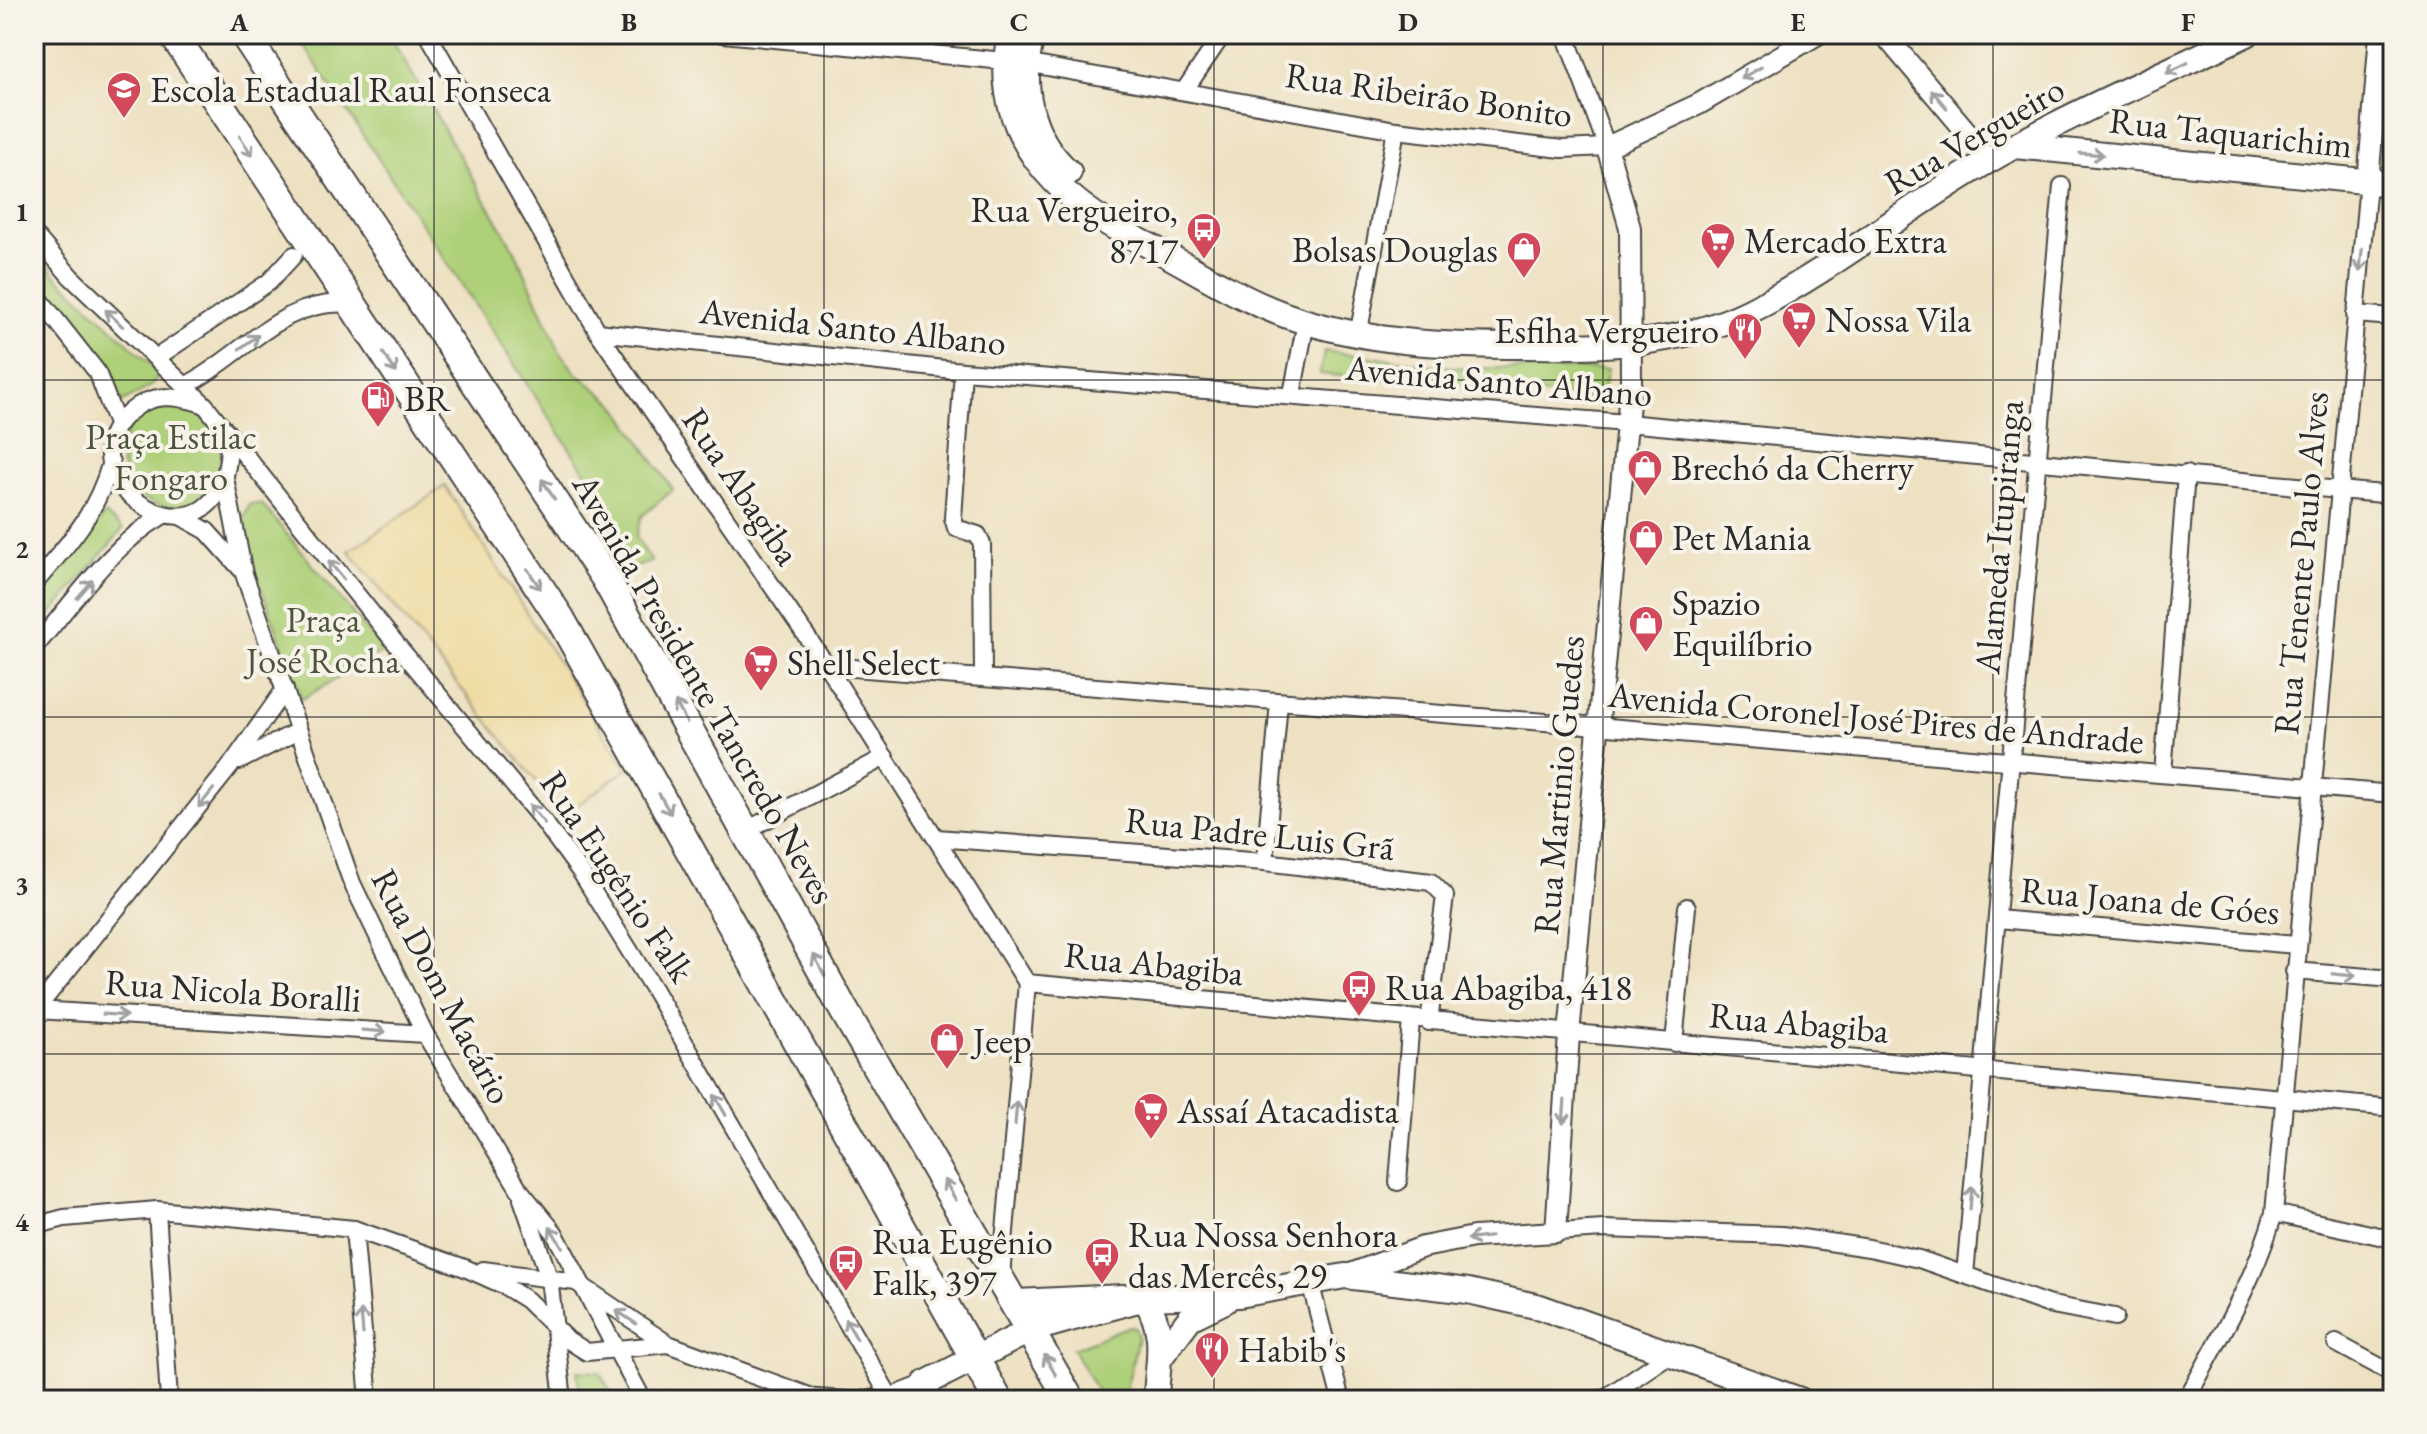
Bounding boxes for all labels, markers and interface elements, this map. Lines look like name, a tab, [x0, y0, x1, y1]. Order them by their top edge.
text: A	[229, 5, 249, 39]
text: B	[621, 5, 637, 39]
text: C	[1010, 5, 1028, 39]
text: D	[1398, 5, 1418, 39]
text: E	[1791, 5, 1806, 39]
text: F	[2181, 5, 2195, 39]
street label: Rua Ribeirão Bonito	[1282, 51, 1575, 138]
one-way arrow	[2165, 61, 2189, 76]
one-way arrow	[1740, 65, 1763, 81]
street label: Rua Vergueiro	[1876, 65, 2073, 206]
place label: Escola Estadual Raul Fonseca	[150, 66, 552, 113]
school or university icon: Escola Estadual Raul Fonseca	[105, 70, 143, 120]
one-way arrow	[1930, 90, 1948, 110]
street label: Rua Taquarichim	[2107, 96, 2355, 169]
one-way arrow	[238, 134, 254, 157]
one-way arrow	[2078, 147, 2105, 162]
place label: Rua Vergueiro, 8717	[970, 186, 1179, 274]
text: 1	[15, 195, 29, 229]
bus stop icon: Rua Vergueiro, 8717	[1185, 211, 1223, 261]
place label: Mercado Extra	[1744, 217, 1948, 264]
supermarket icon: Mercado Extra	[1699, 221, 1737, 271]
place label: Bolsas Douglas	[1292, 226, 1498, 273]
shop icon: Bolsas Douglas	[1505, 230, 1543, 280]
one-way arrow	[2353, 246, 2368, 273]
street label: Avenida Santo Albano	[696, 287, 1009, 366]
place label: Nossa Vila	[1825, 296, 1972, 343]
supermarket icon: Nossa Vila	[1780, 300, 1818, 350]
place label: Esfiha Vergueiro	[1494, 307, 1719, 354]
one-way arrow	[104, 310, 124, 328]
restaurant icon: Esfiha Vergueiro	[1726, 311, 1764, 361]
one-way arrow	[238, 333, 260, 350]
street label: Avenida Santo Albano	[1343, 344, 1654, 417]
one-way arrow	[382, 351, 398, 373]
place label: BR	[404, 375, 451, 422]
fuel station icon: BR	[359, 379, 397, 429]
street label: Rua Tenente Paulo Alves	[2262, 389, 2339, 737]
street label: Alameda Itupiranga	[1963, 397, 2034, 677]
street label: Rua Abagiba	[672, 399, 812, 575]
park label: Praça Estilac Fongaro	[85, 413, 257, 501]
place label: Brechó da Cherry	[1671, 444, 1914, 491]
shop icon: Brechó da Cherry	[1626, 448, 1664, 498]
street label: Avenida Presidente Tancredo Neves	[561, 464, 847, 912]
one-way arrow	[539, 479, 556, 501]
place label: Pet Mania	[1672, 514, 1812, 561]
shop icon: Pet Mania	[1627, 518, 1665, 568]
text: 2	[15, 532, 29, 566]
one-way arrow	[328, 560, 345, 581]
one-way arrow	[526, 567, 542, 590]
one-way arrow	[76, 579, 94, 599]
place label: Spazio Equilíbrio	[1672, 579, 1813, 667]
park label: Praça José Rocha	[243, 596, 401, 684]
shop icon: Spazio Equilíbrio	[1627, 604, 1665, 654]
street label: Rua Martinio Guedes	[1522, 634, 1595, 937]
place label: Shell Select	[787, 639, 941, 686]
supermarket icon: Shell Select	[742, 643, 780, 693]
street label: Avenida Coronel José Pires de Andrade	[1605, 671, 2146, 764]
one-way arrow	[673, 701, 688, 725]
street label: Rua Eugênio Falk	[530, 761, 706, 992]
one-way arrow	[197, 787, 215, 808]
one-way arrow	[658, 791, 673, 815]
street label: Rua Padre Luis Grã	[1123, 796, 1397, 871]
one-way arrow	[528, 804, 546, 825]
street label: Rua Dom Macário	[361, 861, 524, 1112]
street label: Rua Joana de Góes	[2019, 866, 2281, 935]
text: 3	[15, 868, 29, 902]
street label: Rua Abagiba	[1062, 931, 1247, 996]
one-way arrow	[811, 954, 827, 977]
street label: Rua Nicola Boralli	[103, 958, 363, 1023]
place label: Rua Abagiba, 418	[1385, 964, 1632, 1011]
bus stop icon: Rua Abagiba, 418	[1340, 968, 1378, 1018]
one-way arrow	[2330, 968, 2356, 983]
street label: Rua Abagiba	[1707, 991, 1891, 1054]
one-way arrow	[101, 1008, 128, 1023]
place label: Jeep	[970, 1017, 1032, 1064]
shop icon: Jeep	[928, 1021, 966, 1071]
one-way arrow	[360, 1024, 387, 1039]
place label: Assaí Atacadista	[1176, 1087, 1400, 1134]
supermarket icon: Assaí Atacadista	[1132, 1091, 1170, 1141]
one-way arrow	[712, 1093, 727, 1117]
one-way arrow	[1556, 1098, 1571, 1125]
one-way arrow	[1009, 1100, 1024, 1127]
one-way arrow	[941, 1179, 957, 1202]
one-way arrow	[1964, 1185, 1979, 1212]
text: 4	[15, 1205, 29, 1239]
place label: Rua Nossa Senhora das Mercês, 29	[1128, 1211, 1399, 1299]
place label: Rua Eugênio Falk, 397	[872, 1218, 1053, 1306]
one-way arrow	[547, 1226, 564, 1248]
one-way arrow	[1466, 1230, 1493, 1245]
bus stop icon: Rua Nossa Senhora das Mercês, 29	[1083, 1236, 1121, 1286]
bus stop icon: Rua Eugênio Falk, 397	[827, 1243, 865, 1293]
one-way arrow	[355, 1309, 370, 1336]
one-way arrow	[616, 1309, 638, 1325]
one-way arrow	[843, 1318, 858, 1342]
place label: Habib's	[1238, 1326, 1346, 1373]
restaurant icon: Habib's	[1193, 1330, 1231, 1380]
one-way arrow	[1042, 1354, 1058, 1377]

